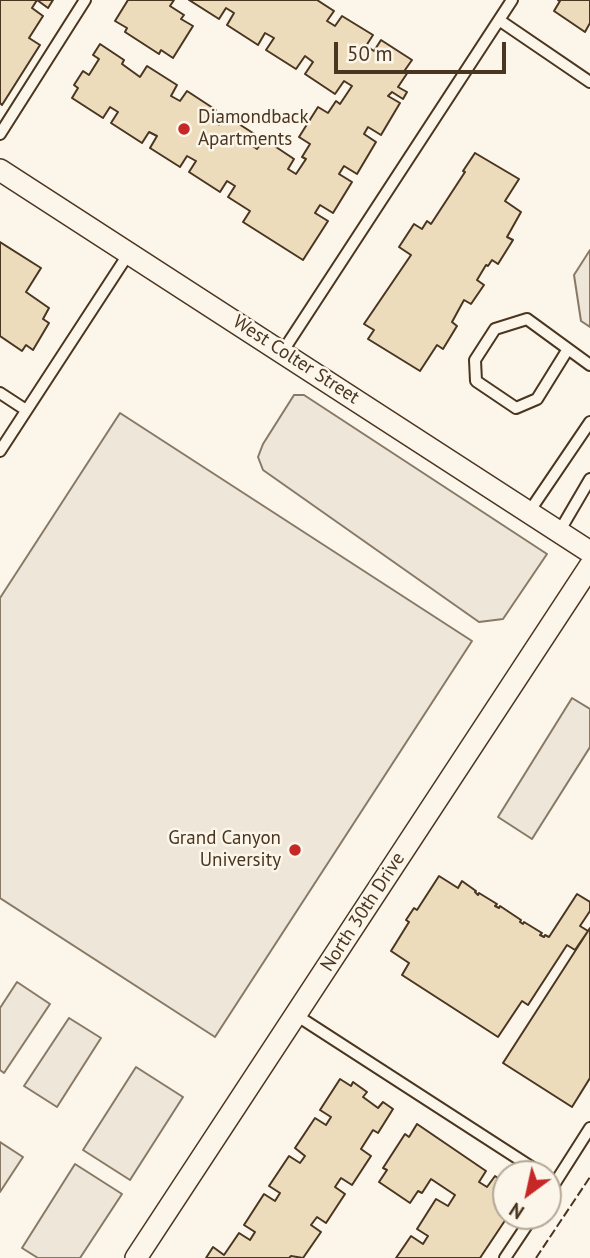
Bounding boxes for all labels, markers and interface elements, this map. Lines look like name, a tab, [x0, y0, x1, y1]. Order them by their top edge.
scale bar	[338, 28, 510, 72]
text: 50 m	[347, 40, 393, 67]
place label: Diamondback Apartments	[198, 107, 309, 151]
marker: Diamondback Apartments	[176, 121, 192, 137]
street label: West Colter Street	[229, 311, 363, 409]
place label: Grand Canyon University	[168, 828, 281, 872]
marker: Grand Canyon University	[287, 842, 303, 858]
street label: North 30th Drive	[316, 848, 410, 976]
north arrow	[492, 1160, 562, 1230]
text: N	[505, 1197, 528, 1224]

